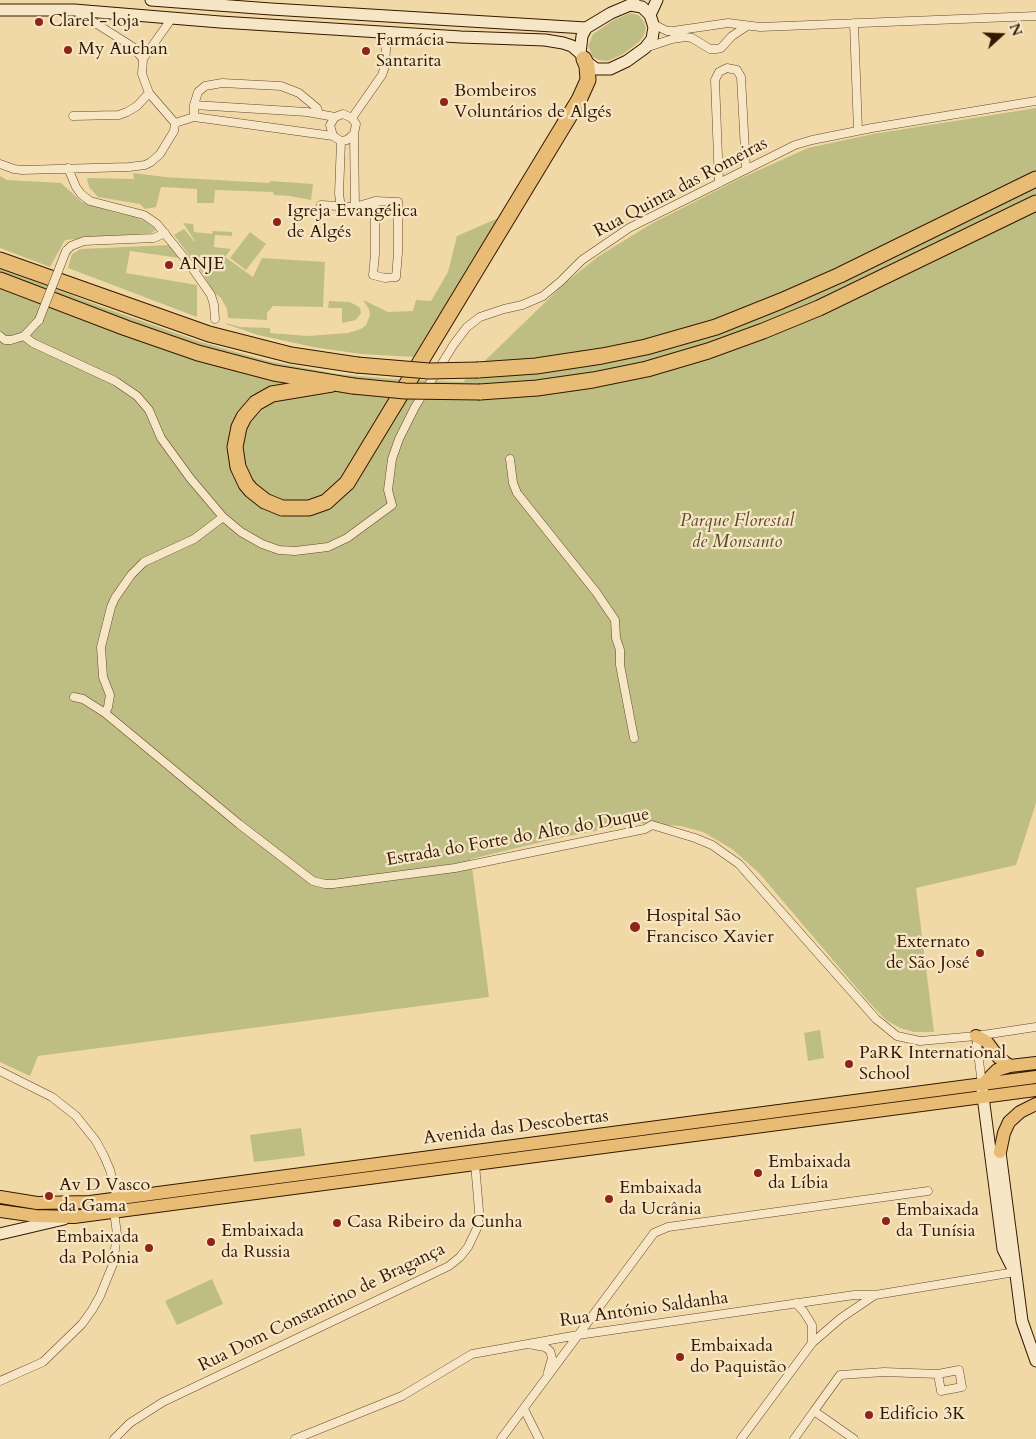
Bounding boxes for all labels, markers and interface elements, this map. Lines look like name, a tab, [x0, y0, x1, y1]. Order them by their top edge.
north arrow	[976, 10, 1026, 60]
place label: Clarel - loja	[49, 11, 139, 33]
marker: Clarel - loja	[33, 16, 45, 28]
text: N	[1005, 21, 1027, 39]
place label: Farmácia Santarita	[376, 30, 445, 72]
place label: My Auchan	[78, 39, 168, 61]
marker: My Auchan	[62, 44, 74, 56]
marker: Farmácia Santarita	[360, 45, 372, 57]
place label: Bombeiros Voluntários de Algés	[454, 81, 612, 124]
marker: Bombeiros Voluntários de Algés	[438, 96, 450, 108]
street label: Rua Quinta das Romeiras	[591, 133, 771, 243]
place label: Igreja Evangélica de Algés	[287, 201, 418, 243]
marker: Igreja Evangélica de Algés	[271, 216, 283, 228]
place label: ANJE	[179, 254, 224, 276]
marker: ANJE	[163, 259, 175, 271]
park label: Parque Florestal de Monsanto	[680, 511, 794, 554]
street label: Estrada do Forte do Alto do Duque	[385, 804, 651, 872]
place label: Hospital São Francisco Xavier	[646, 906, 774, 949]
marker: Hospital São Francisco Xavier	[628, 920, 642, 934]
place label: Externato de São José	[886, 932, 970, 974]
marker: Externato de São José	[974, 947, 986, 959]
place label: PaRK International School	[859, 1043, 1006, 1086]
marker: PaRK International School	[843, 1058, 855, 1070]
street label: Avenida das Descobertas	[422, 1106, 610, 1150]
place label: Embaixada da Líbia	[768, 1152, 851, 1194]
marker: Embaixada da Líbia	[752, 1167, 764, 1179]
place label: Av D Vasco da Gama	[59, 1175, 150, 1218]
place label: Embaixada da Ucrânia	[619, 1178, 702, 1220]
marker: Av D Vasco da Gama	[43, 1190, 55, 1202]
marker: Embaixada da Ucrânia	[603, 1193, 615, 1205]
place label: Embaixada da Tunísia	[896, 1200, 979, 1242]
place label: Casa Ribeiro da Cunha	[347, 1212, 522, 1234]
marker: Embaixada da Tunísia	[880, 1215, 892, 1227]
marker: Casa Ribeiro da Cunha	[331, 1217, 343, 1229]
place label: Embaixada da Russia	[221, 1221, 304, 1264]
place label: Embaixada da Polónia	[56, 1227, 139, 1270]
marker: Embaixada da Russia	[205, 1236, 217, 1248]
street label: Rua Dom Constantino de Bragança	[195, 1239, 449, 1377]
marker: Embaixada da Polónia	[143, 1242, 155, 1254]
street label: Rua António Saldanha	[558, 1287, 730, 1333]
place label: Embaixada do Paquistão	[690, 1336, 786, 1378]
marker: Embaixada do Paquistão	[674, 1351, 686, 1363]
place label: Edifício 3K	[879, 1404, 966, 1426]
marker: Edifício 3K	[863, 1409, 875, 1421]

